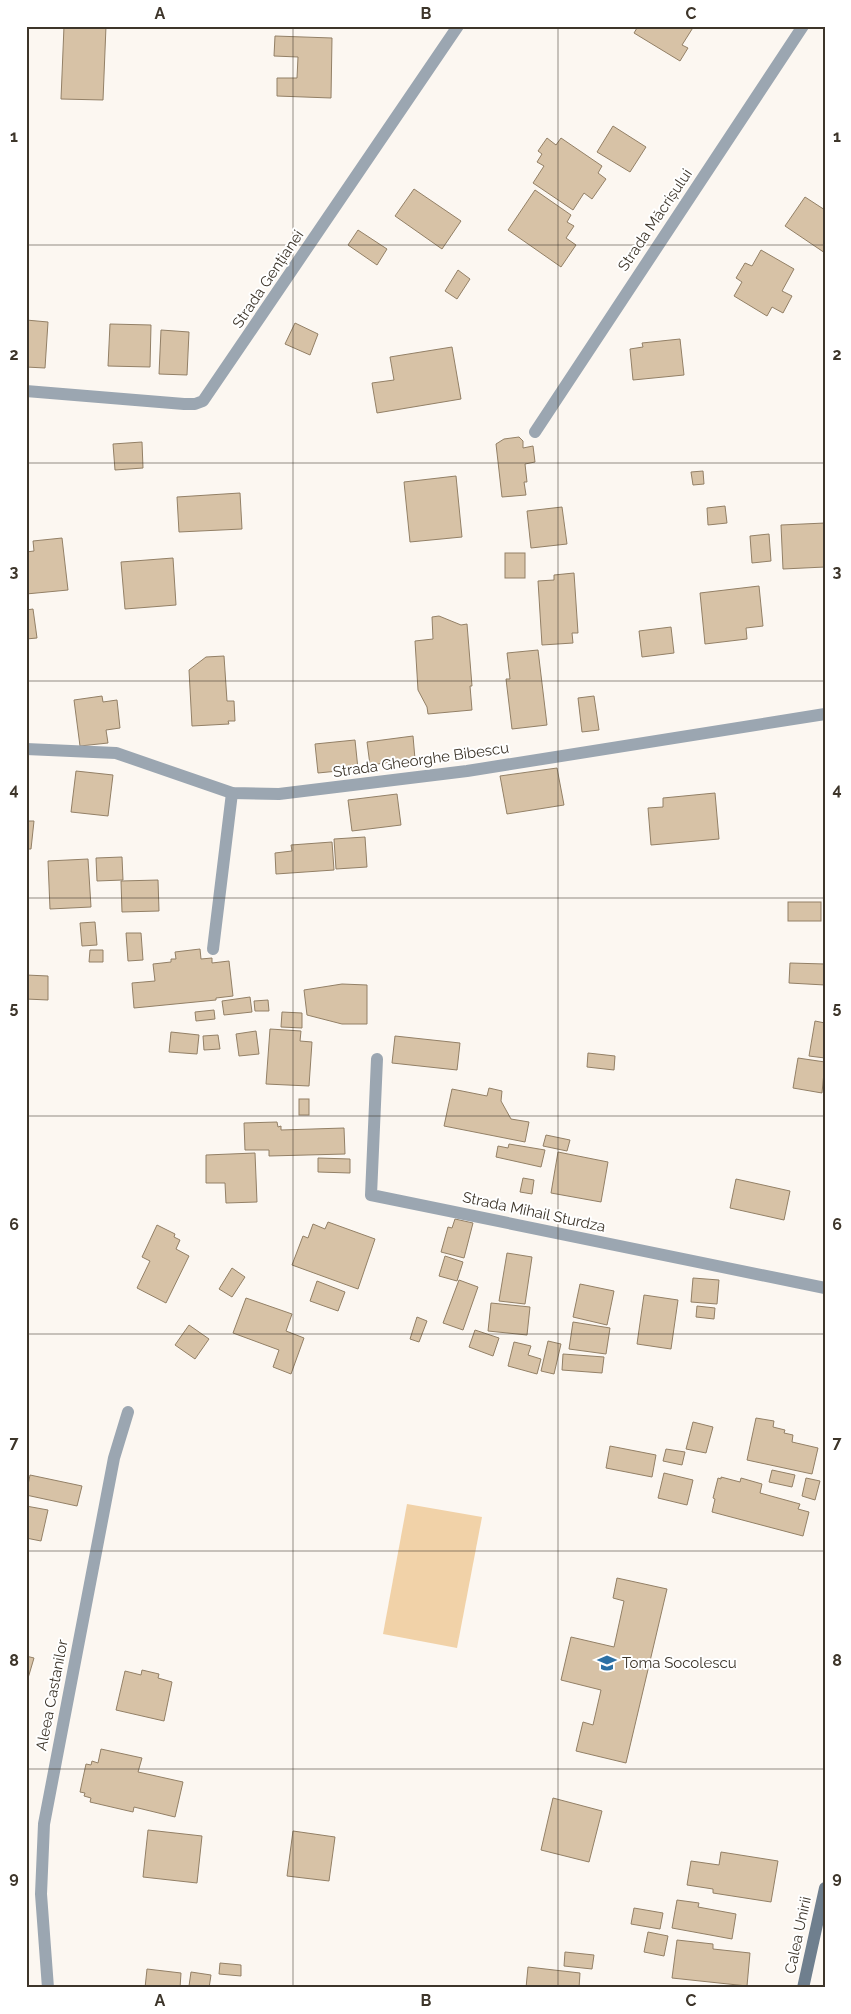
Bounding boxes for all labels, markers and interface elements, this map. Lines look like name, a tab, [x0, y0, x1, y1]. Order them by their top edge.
text: A	[155, 4, 166, 23]
text: B	[421, 4, 432, 23]
text: C	[686, 4, 697, 23]
text: 1	[10, 127, 18, 146]
text: 1	[833, 127, 841, 146]
street label: Strada Măcrișului	[614, 166, 696, 274]
street label: Strada Gențianei	[229, 227, 307, 331]
text: 2	[9, 345, 19, 364]
text: 2	[832, 345, 842, 364]
text: 3	[10, 562, 19, 581]
text: 3	[833, 562, 842, 581]
street label: Strada Gheorghe Bibescu	[332, 739, 510, 781]
text: 4	[9, 780, 19, 799]
text: 4	[832, 780, 842, 799]
text: 5	[10, 998, 19, 1017]
text: 5	[833, 998, 842, 1017]
street label: Strada Mihail Sturdza	[461, 1188, 607, 1236]
text: 6	[9, 1215, 19, 1234]
text: 6	[832, 1215, 842, 1234]
text: 7	[10, 1433, 19, 1452]
text: 7	[833, 1433, 842, 1452]
street label: Aleea Castanilor	[32, 1637, 72, 1752]
text: 8	[9, 1651, 19, 1670]
text: 8	[832, 1651, 842, 1670]
school or university icon: Toma Socolescu	[596, 1652, 618, 1674]
place label: Toma Socolescu	[622, 1654, 737, 1672]
text: 9	[9, 1868, 19, 1887]
text: 9	[832, 1868, 842, 1887]
street label: Calea Unirii	[781, 1895, 815, 1975]
text: A	[155, 1991, 166, 2010]
text: B	[421, 1991, 432, 2010]
text: C	[686, 1991, 697, 2010]

